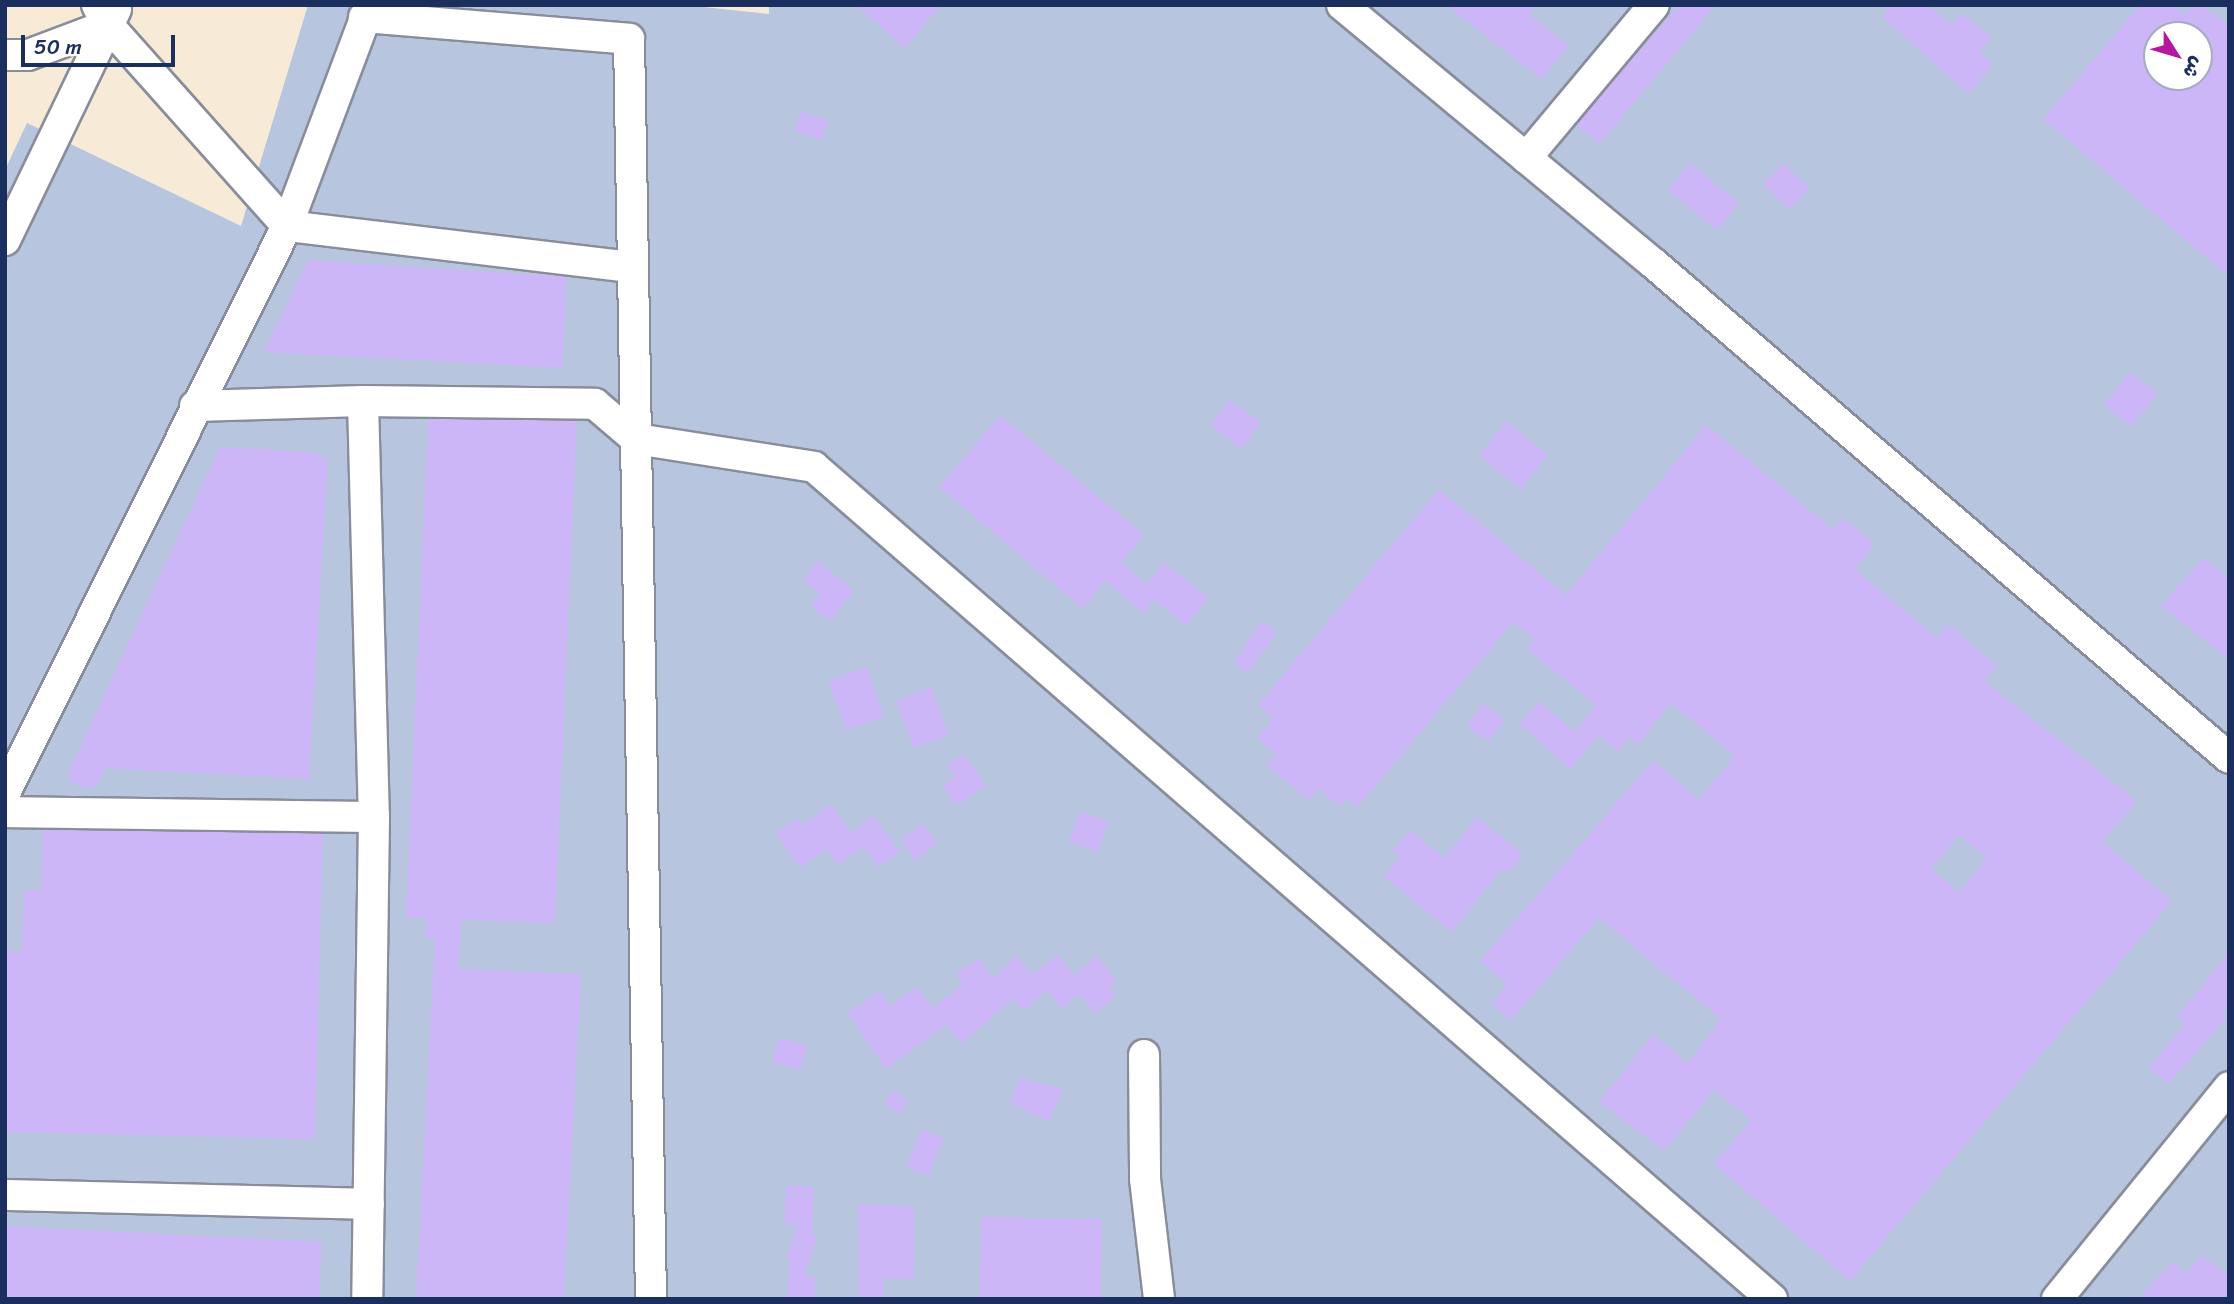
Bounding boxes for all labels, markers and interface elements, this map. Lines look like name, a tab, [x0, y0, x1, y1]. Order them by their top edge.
scale bar	[24, 21, 178, 65]
north arrow	[2143, 21, 2213, 91]
text: 50 m	[34, 28, 82, 66]
text: ش	[2174, 49, 2213, 86]

